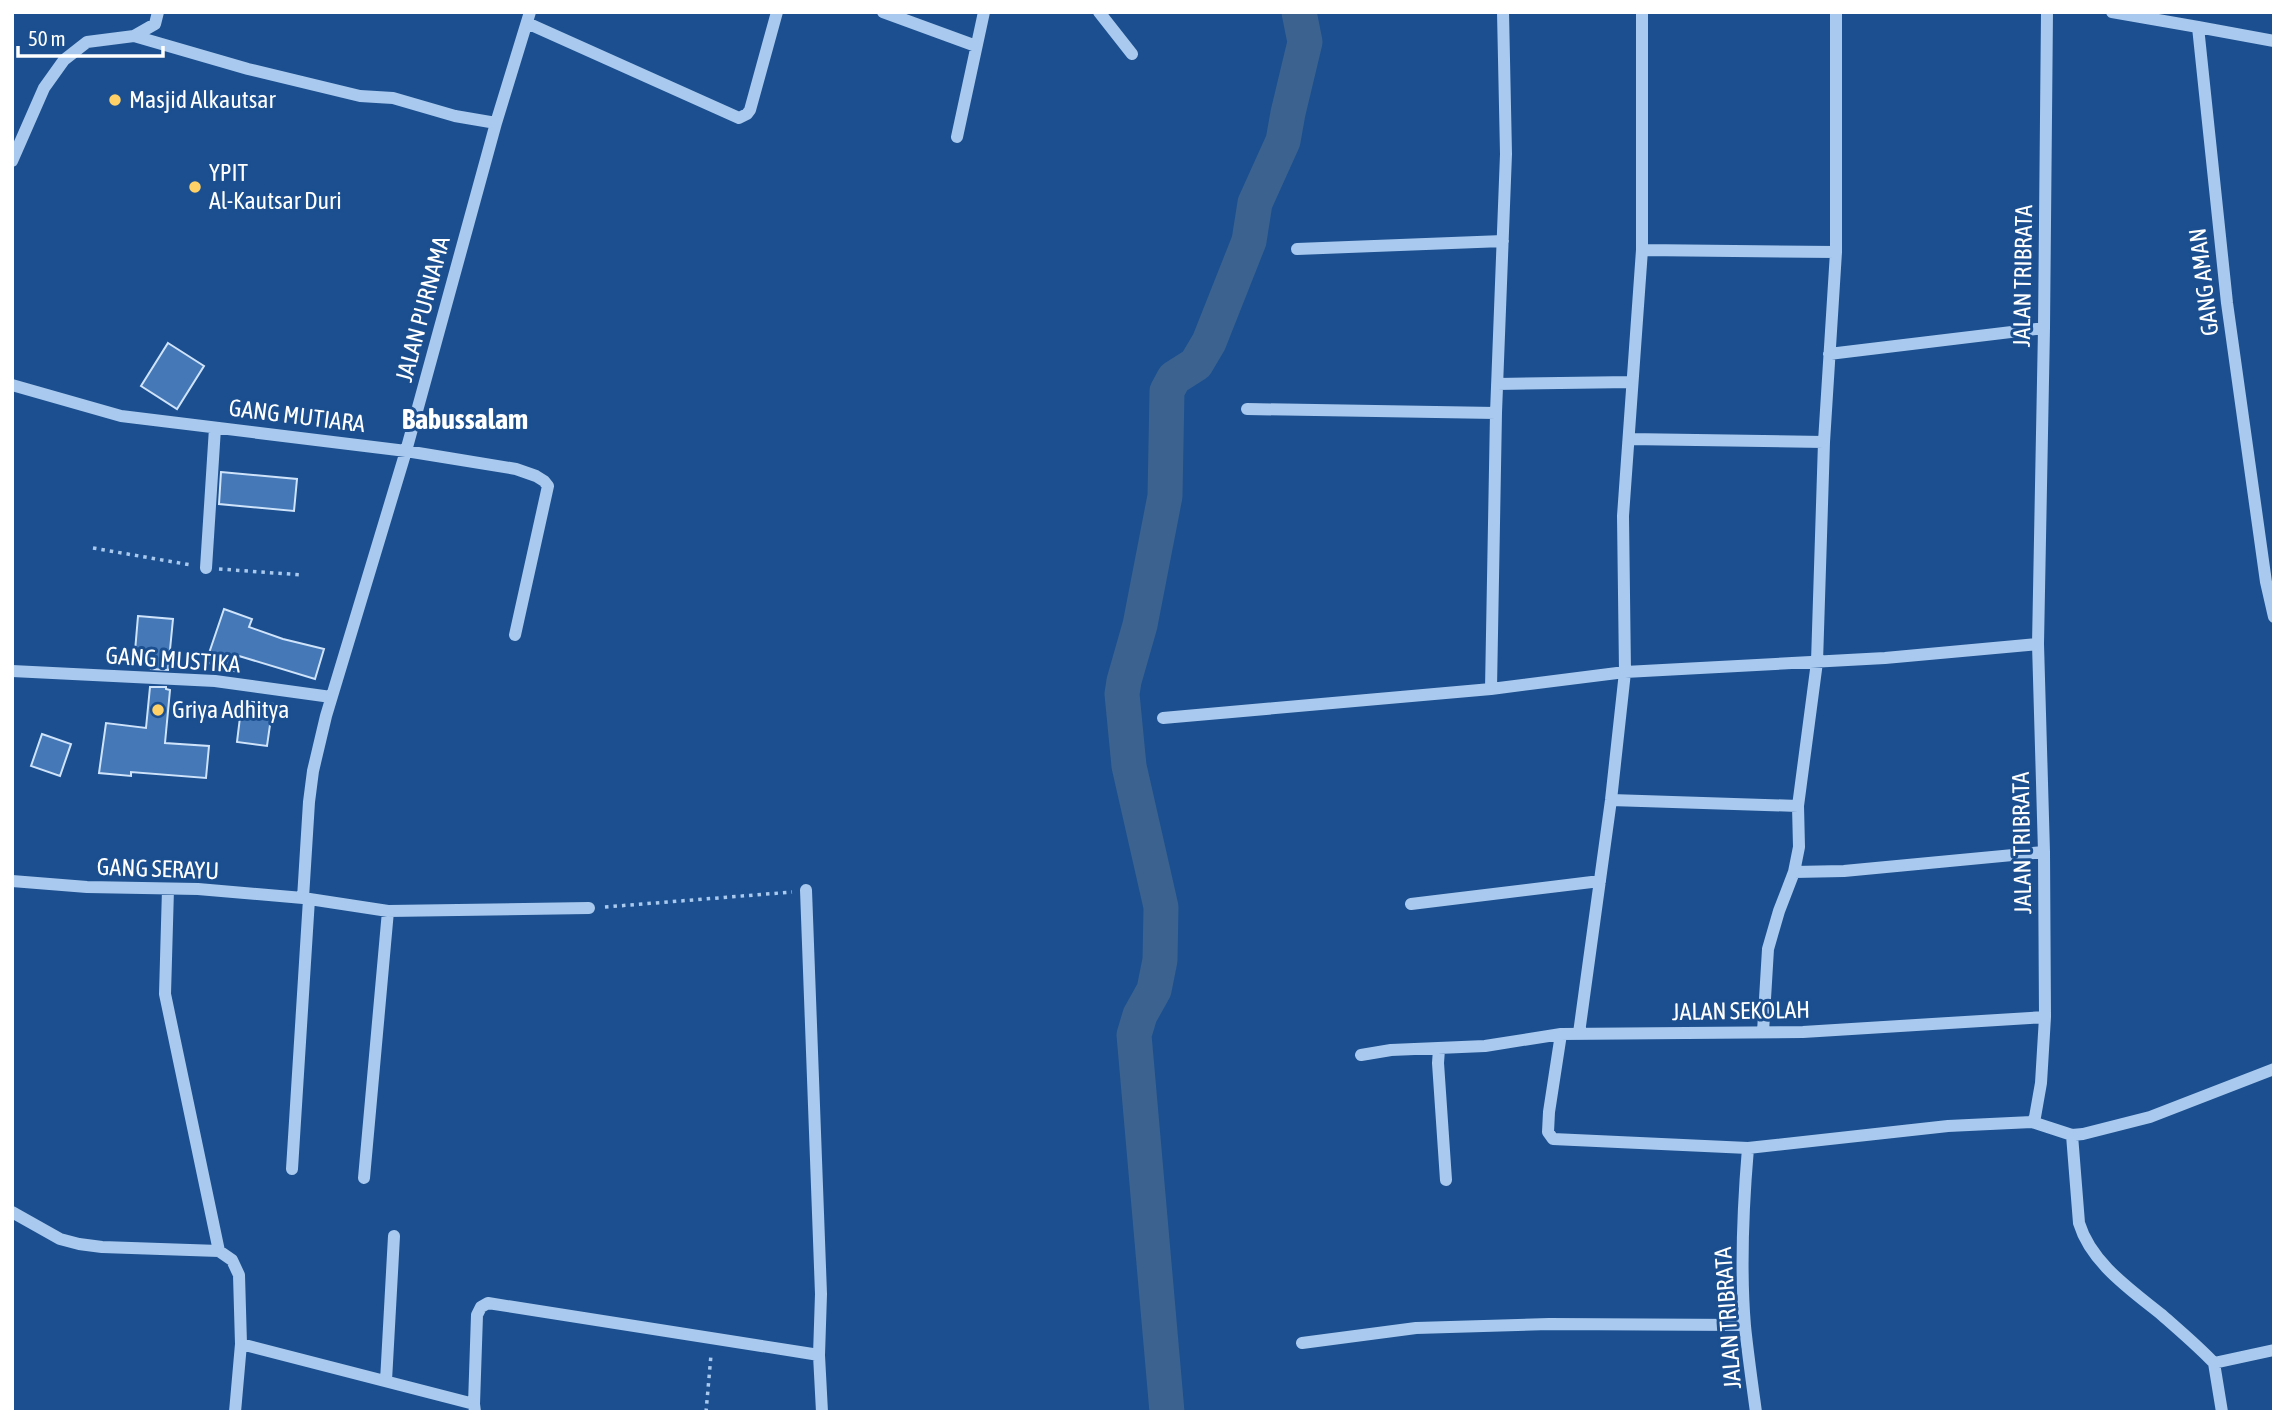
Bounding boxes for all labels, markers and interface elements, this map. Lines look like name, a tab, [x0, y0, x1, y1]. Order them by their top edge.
scale bar	[18, 14, 163, 58]
text: 50 m	[28, 26, 66, 50]
place label: Masjid Alkautsar	[129, 86, 276, 113]
marker: Masjid Alkautsar	[107, 92, 123, 108]
place label: YPIT Al-Kautsar Duri	[209, 159, 342, 214]
marker: YPIT Al-Kautsar Duri	[187, 179, 203, 195]
street label: JALAN TRIBRATA	[2008, 204, 2037, 347]
street label: GANG AMAN	[2183, 227, 2224, 338]
street label: JALAN PURNAMA	[390, 233, 455, 385]
street label: GANG MUTIARA	[227, 394, 367, 437]
district label: Babussalam	[402, 403, 528, 435]
street label: GANG MUSTIKA	[105, 641, 242, 678]
place label: Griya Adhitya	[172, 696, 289, 723]
marker: Griya Adhitya	[150, 702, 166, 718]
street label: JALAN TRIBRATA	[2007, 771, 2036, 914]
street label: GANG SERAYU	[96, 853, 220, 884]
street label: JALAN SEKOLAH	[1672, 996, 1810, 1025]
street label: JALAN TRIBRATA	[1709, 1246, 1746, 1390]

